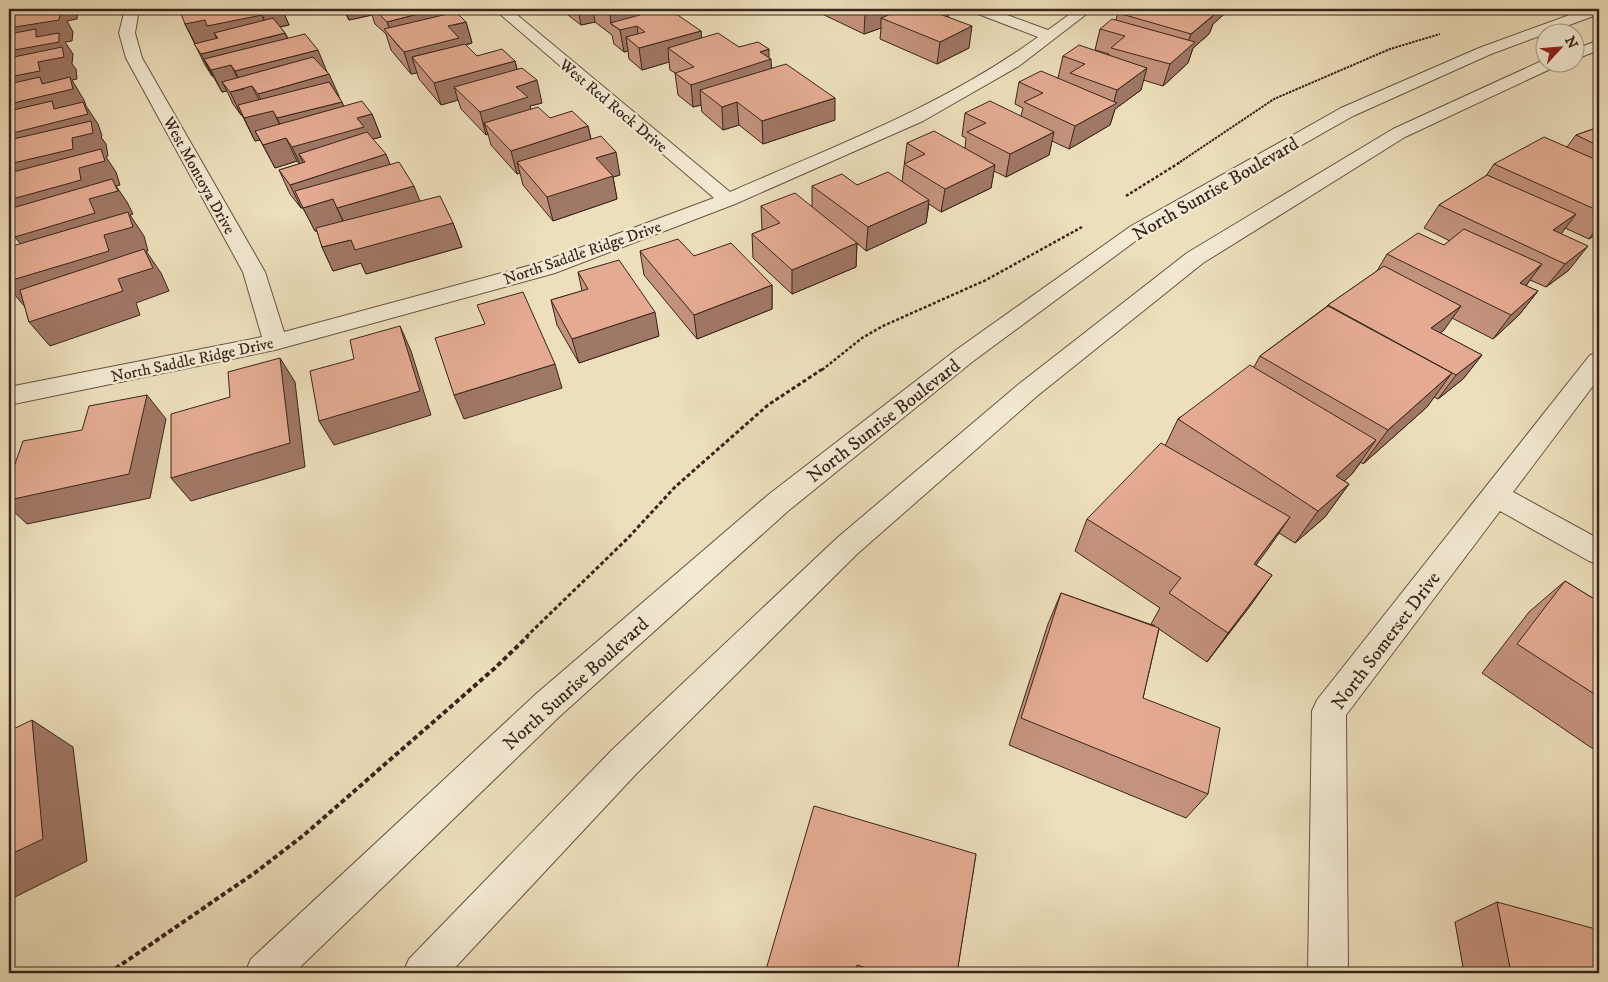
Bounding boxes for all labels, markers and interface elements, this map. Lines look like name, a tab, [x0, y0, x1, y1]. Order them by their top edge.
north arrow	[1536, 22, 1586, 72]
text: N	[1560, 34, 1582, 52]
street label: West Red Rock Drive	[554, 54, 672, 157]
street label: West Montoya Drive	[158, 112, 240, 238]
street label: North Sunrise Boulevard	[1129, 132, 1303, 246]
street label: North Saddle Ridge Drive	[501, 216, 664, 289]
street label: North Saddle Ridge Drive	[109, 333, 276, 387]
street label: North Sunrise Boulevard	[803, 354, 965, 488]
street label: North Somerset Drive	[1327, 567, 1446, 714]
street label: North Sunrise Boulevard	[499, 612, 654, 755]

